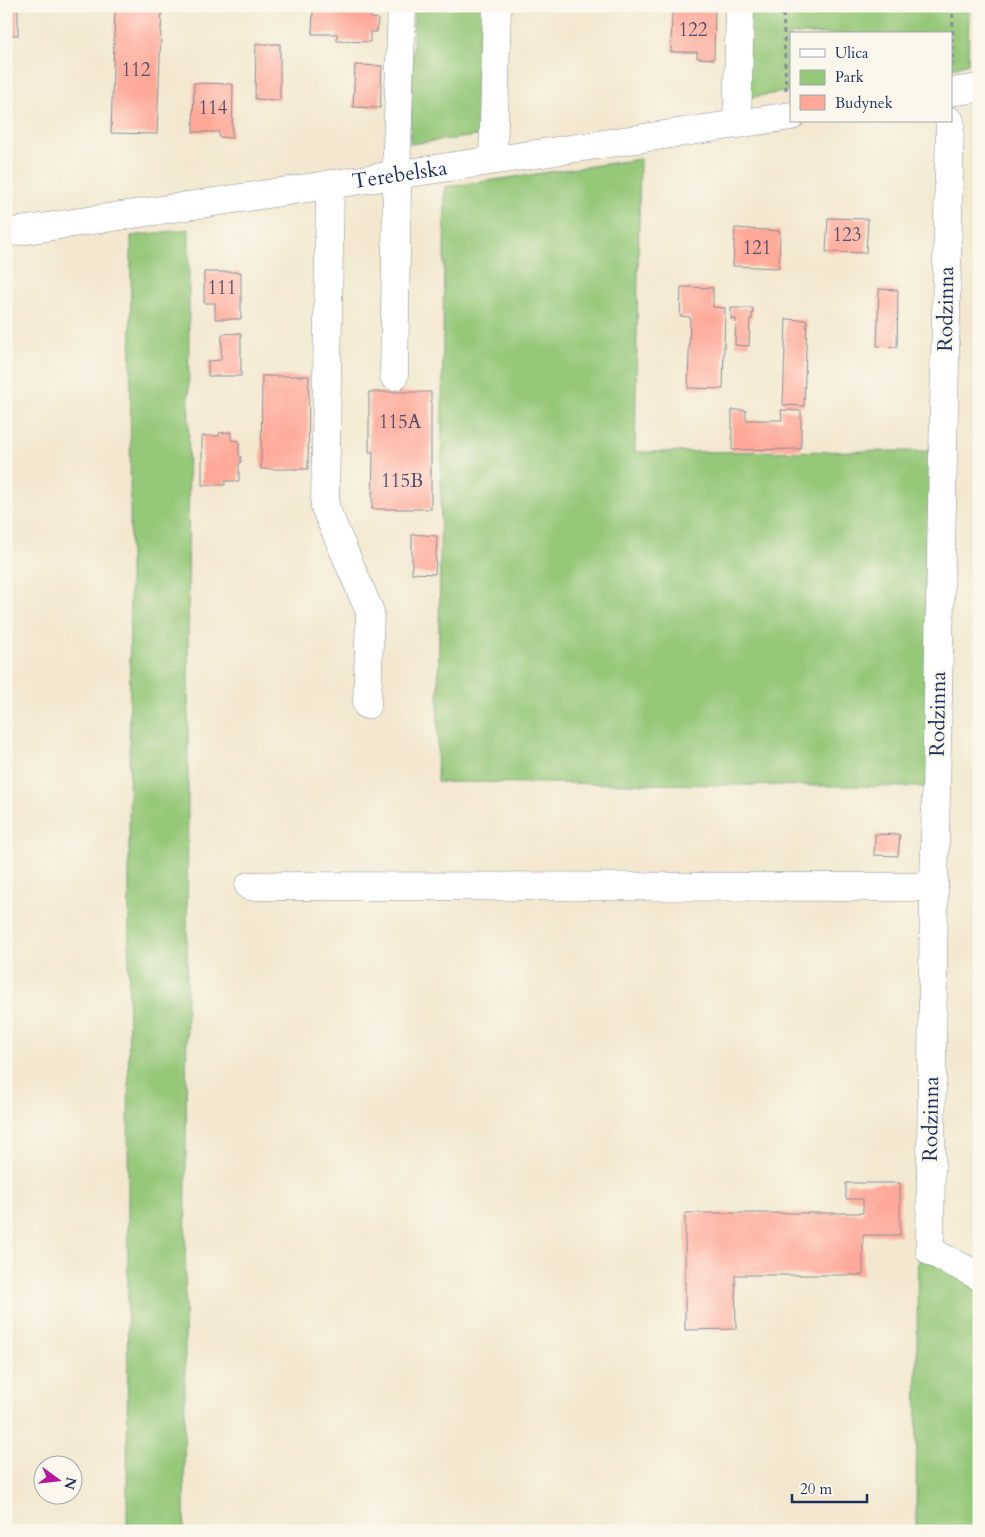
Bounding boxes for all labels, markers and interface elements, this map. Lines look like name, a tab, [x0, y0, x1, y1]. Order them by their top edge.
house number: 122	[678, 17, 708, 43]
legend	[790, 32, 952, 122]
text: Ulica	[835, 43, 869, 63]
house number: 112	[121, 57, 151, 83]
text: Park	[835, 67, 864, 87]
text: Budynek	[835, 93, 893, 113]
house number: 114	[198, 95, 228, 121]
street label: Terebelska	[350, 153, 449, 196]
house number: 123	[832, 222, 862, 248]
house number: 121	[742, 235, 772, 261]
street label: Rodzinna	[931, 266, 961, 352]
house number: 111	[207, 275, 237, 301]
house number: 115A	[379, 409, 422, 435]
house number: 115B	[381, 468, 423, 494]
street label: Rodzinna	[923, 671, 953, 757]
street label: Rodzinna	[916, 1076, 946, 1162]
north arrow	[32, 1454, 82, 1504]
scale bar	[792, 1472, 868, 1504]
text: N	[59, 1475, 81, 1492]
text: 20 m	[800, 1479, 832, 1499]

